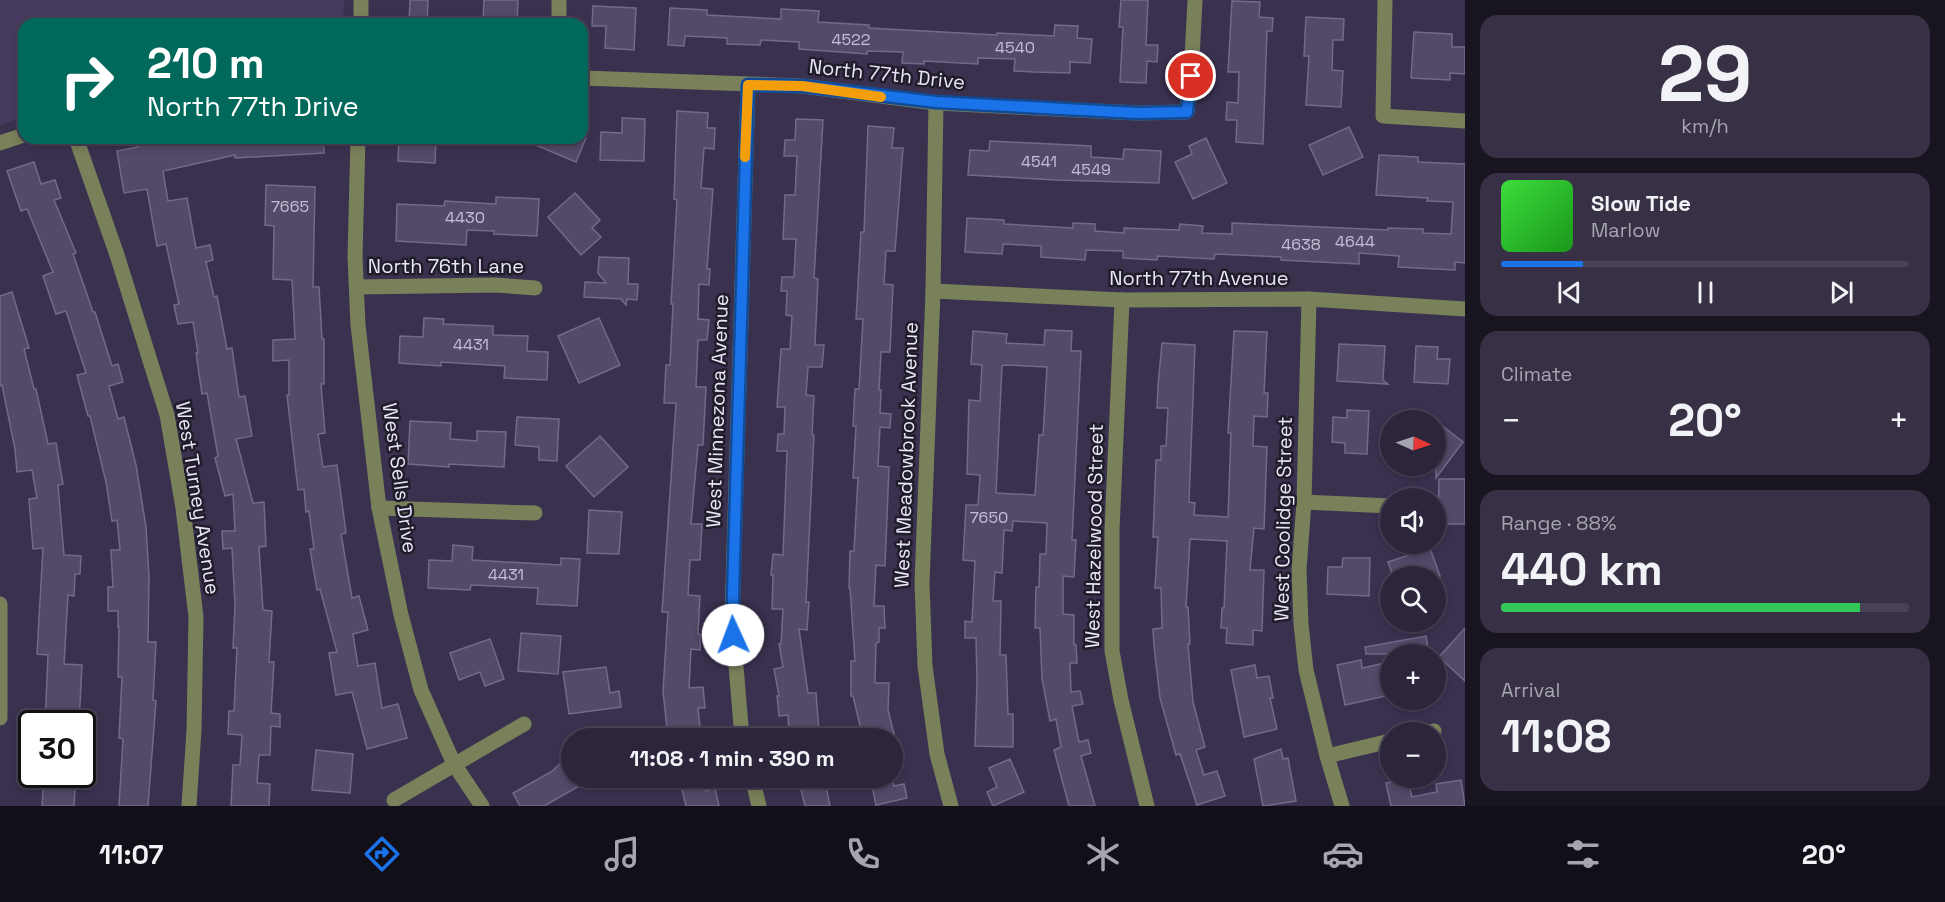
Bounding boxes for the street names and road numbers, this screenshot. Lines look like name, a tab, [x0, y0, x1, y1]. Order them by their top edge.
street label: North 77th Drive	[808, 53, 966, 95]
street label: North 76th Lane	[368, 253, 524, 279]
street label: North 77th Avenue	[1109, 265, 1289, 291]
street label: West Minnezona Avenue	[700, 294, 734, 528]
street label: West Meadowbrook Avenue	[888, 322, 924, 588]
street label: West Turney Avenue	[170, 400, 226, 596]
street label: West Sells Drive	[377, 401, 423, 555]
street label: West Coolidge Street	[1268, 416, 1298, 622]
street label: West Hazelwood Street	[1079, 423, 1109, 649]

